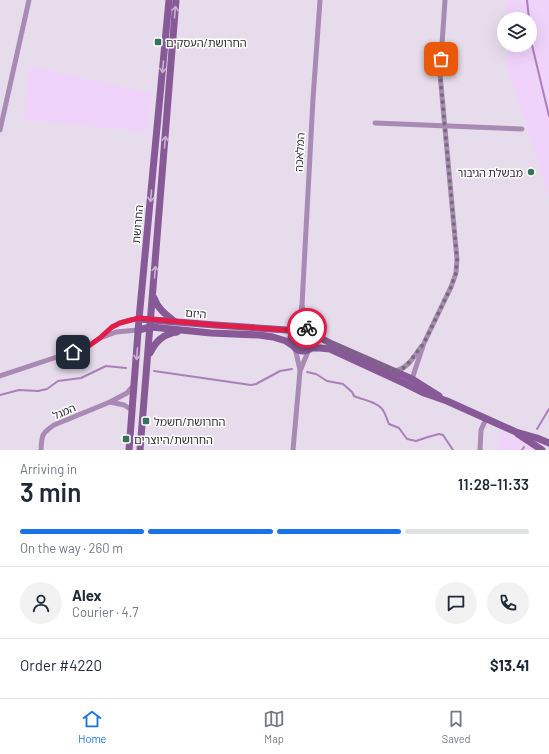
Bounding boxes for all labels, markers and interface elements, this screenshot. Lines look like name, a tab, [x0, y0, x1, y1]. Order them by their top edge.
one-way arrow	[172, 6, 179, 19]
map controls	[497, 12, 537, 52]
button: layers	[497, 12, 537, 52]
place label: החרושת/העסקים	[166, 36, 247, 49]
marker: החרושת/העסקים	[153, 37, 163, 47]
pin	[424, 42, 458, 76]
icon: bag	[430, 48, 452, 70]
one-way arrow	[159, 60, 166, 73]
street label: המלאכה	[291, 132, 307, 172]
one-way arrow	[162, 136, 169, 149]
place label: מבשלת הגיבור	[458, 166, 523, 179]
marker: מבשלת הגיבור	[526, 167, 536, 177]
one-way arrow	[147, 189, 155, 202]
street label: החרושת	[129, 204, 145, 244]
one-way arrow	[151, 266, 159, 279]
street label: היזם	[185, 306, 207, 320]
courier	[287, 308, 327, 348]
icon: bike	[296, 317, 318, 339]
pin	[56, 335, 90, 369]
icon: home	[62, 341, 84, 363]
one-way arrow	[133, 347, 140, 360]
street label: המגל	[50, 400, 78, 422]
place label: החרושת/חשמל	[154, 415, 226, 428]
marker: החרושת/חשמל	[141, 416, 151, 426]
place label: החרושת/היוצרים	[134, 433, 213, 446]
marker: החרושת/היוצרים	[121, 434, 131, 444]
text: Arriving in	[20, 461, 77, 477]
text: 11:28–11:33	[458, 475, 529, 493]
text: 3 min	[20, 476, 81, 507]
text: On the way · 260 m	[20, 540, 123, 556]
button: person	[20, 582, 62, 624]
button: chat	[435, 582, 477, 624]
button: phone	[487, 582, 529, 624]
text: Alex	[72, 586, 102, 604]
text: Courier · 4.7	[72, 604, 139, 620]
text: Order #4220	[20, 656, 102, 674]
text: $13.41	[490, 656, 529, 674]
tab: Home	[78, 708, 106, 745]
tab: Map	[263, 708, 285, 745]
tab: Saved	[442, 708, 471, 745]

